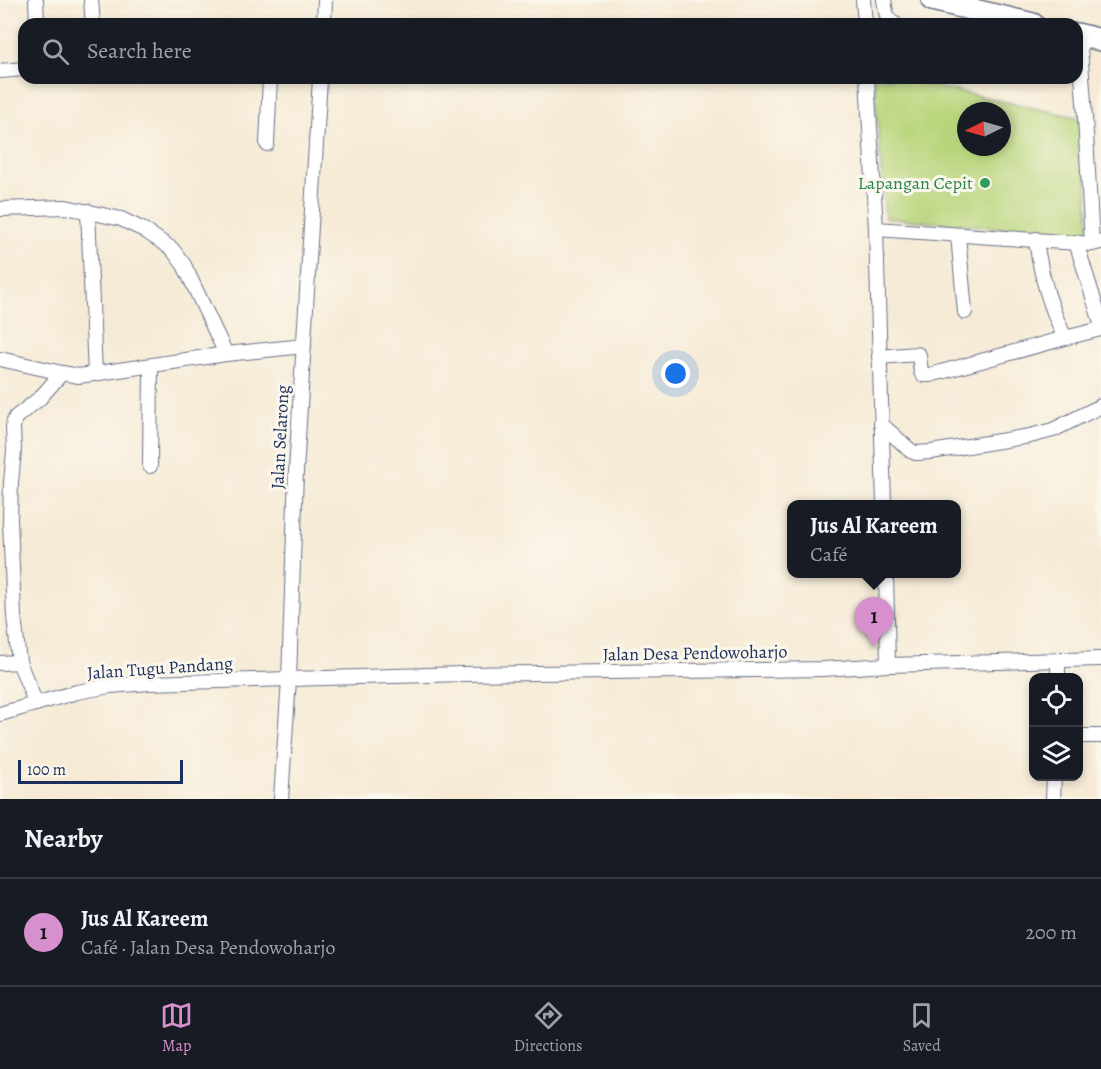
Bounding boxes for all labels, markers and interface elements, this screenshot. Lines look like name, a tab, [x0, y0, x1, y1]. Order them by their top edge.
search box	[18, 18, 1083, 84]
icon: search	[39, 35, 72, 68]
text: Search here	[87, 36, 192, 66]
north arrow	[957, 102, 1011, 156]
place label: Lapangan Cepit	[858, 171, 973, 195]
marker: Lapangan Cepit	[978, 176, 992, 190]
your location	[661, 359, 690, 388]
street label: Jalan Selarong	[265, 384, 295, 490]
popup	[787, 500, 961, 578]
text: Jus Al Kareem	[810, 511, 938, 541]
text: Café	[810, 541, 847, 568]
pin: 1	[854, 598, 894, 647]
street label: Jalan Desa Pendowoharjo	[602, 639, 788, 667]
street label: Jalan Tugu Pandang	[86, 651, 234, 685]
map controls	[1029, 673, 1083, 781]
button: locate	[1029, 673, 1083, 727]
button: layers	[1029, 727, 1083, 781]
scale bar	[18, 757, 183, 784]
text: 100 m	[27, 759, 66, 781]
text: Nearby	[24, 821, 103, 856]
text: Jus Al Kareem	[81, 904, 208, 934]
text: 1	[40, 919, 47, 946]
text: 200 m	[1026, 919, 1077, 946]
text: Café · Jalan Desa Pendowoharjo	[81, 934, 335, 961]
tab: Map	[160, 999, 193, 1057]
tab: Directions	[514, 999, 582, 1057]
tab: Saved	[903, 999, 941, 1057]

